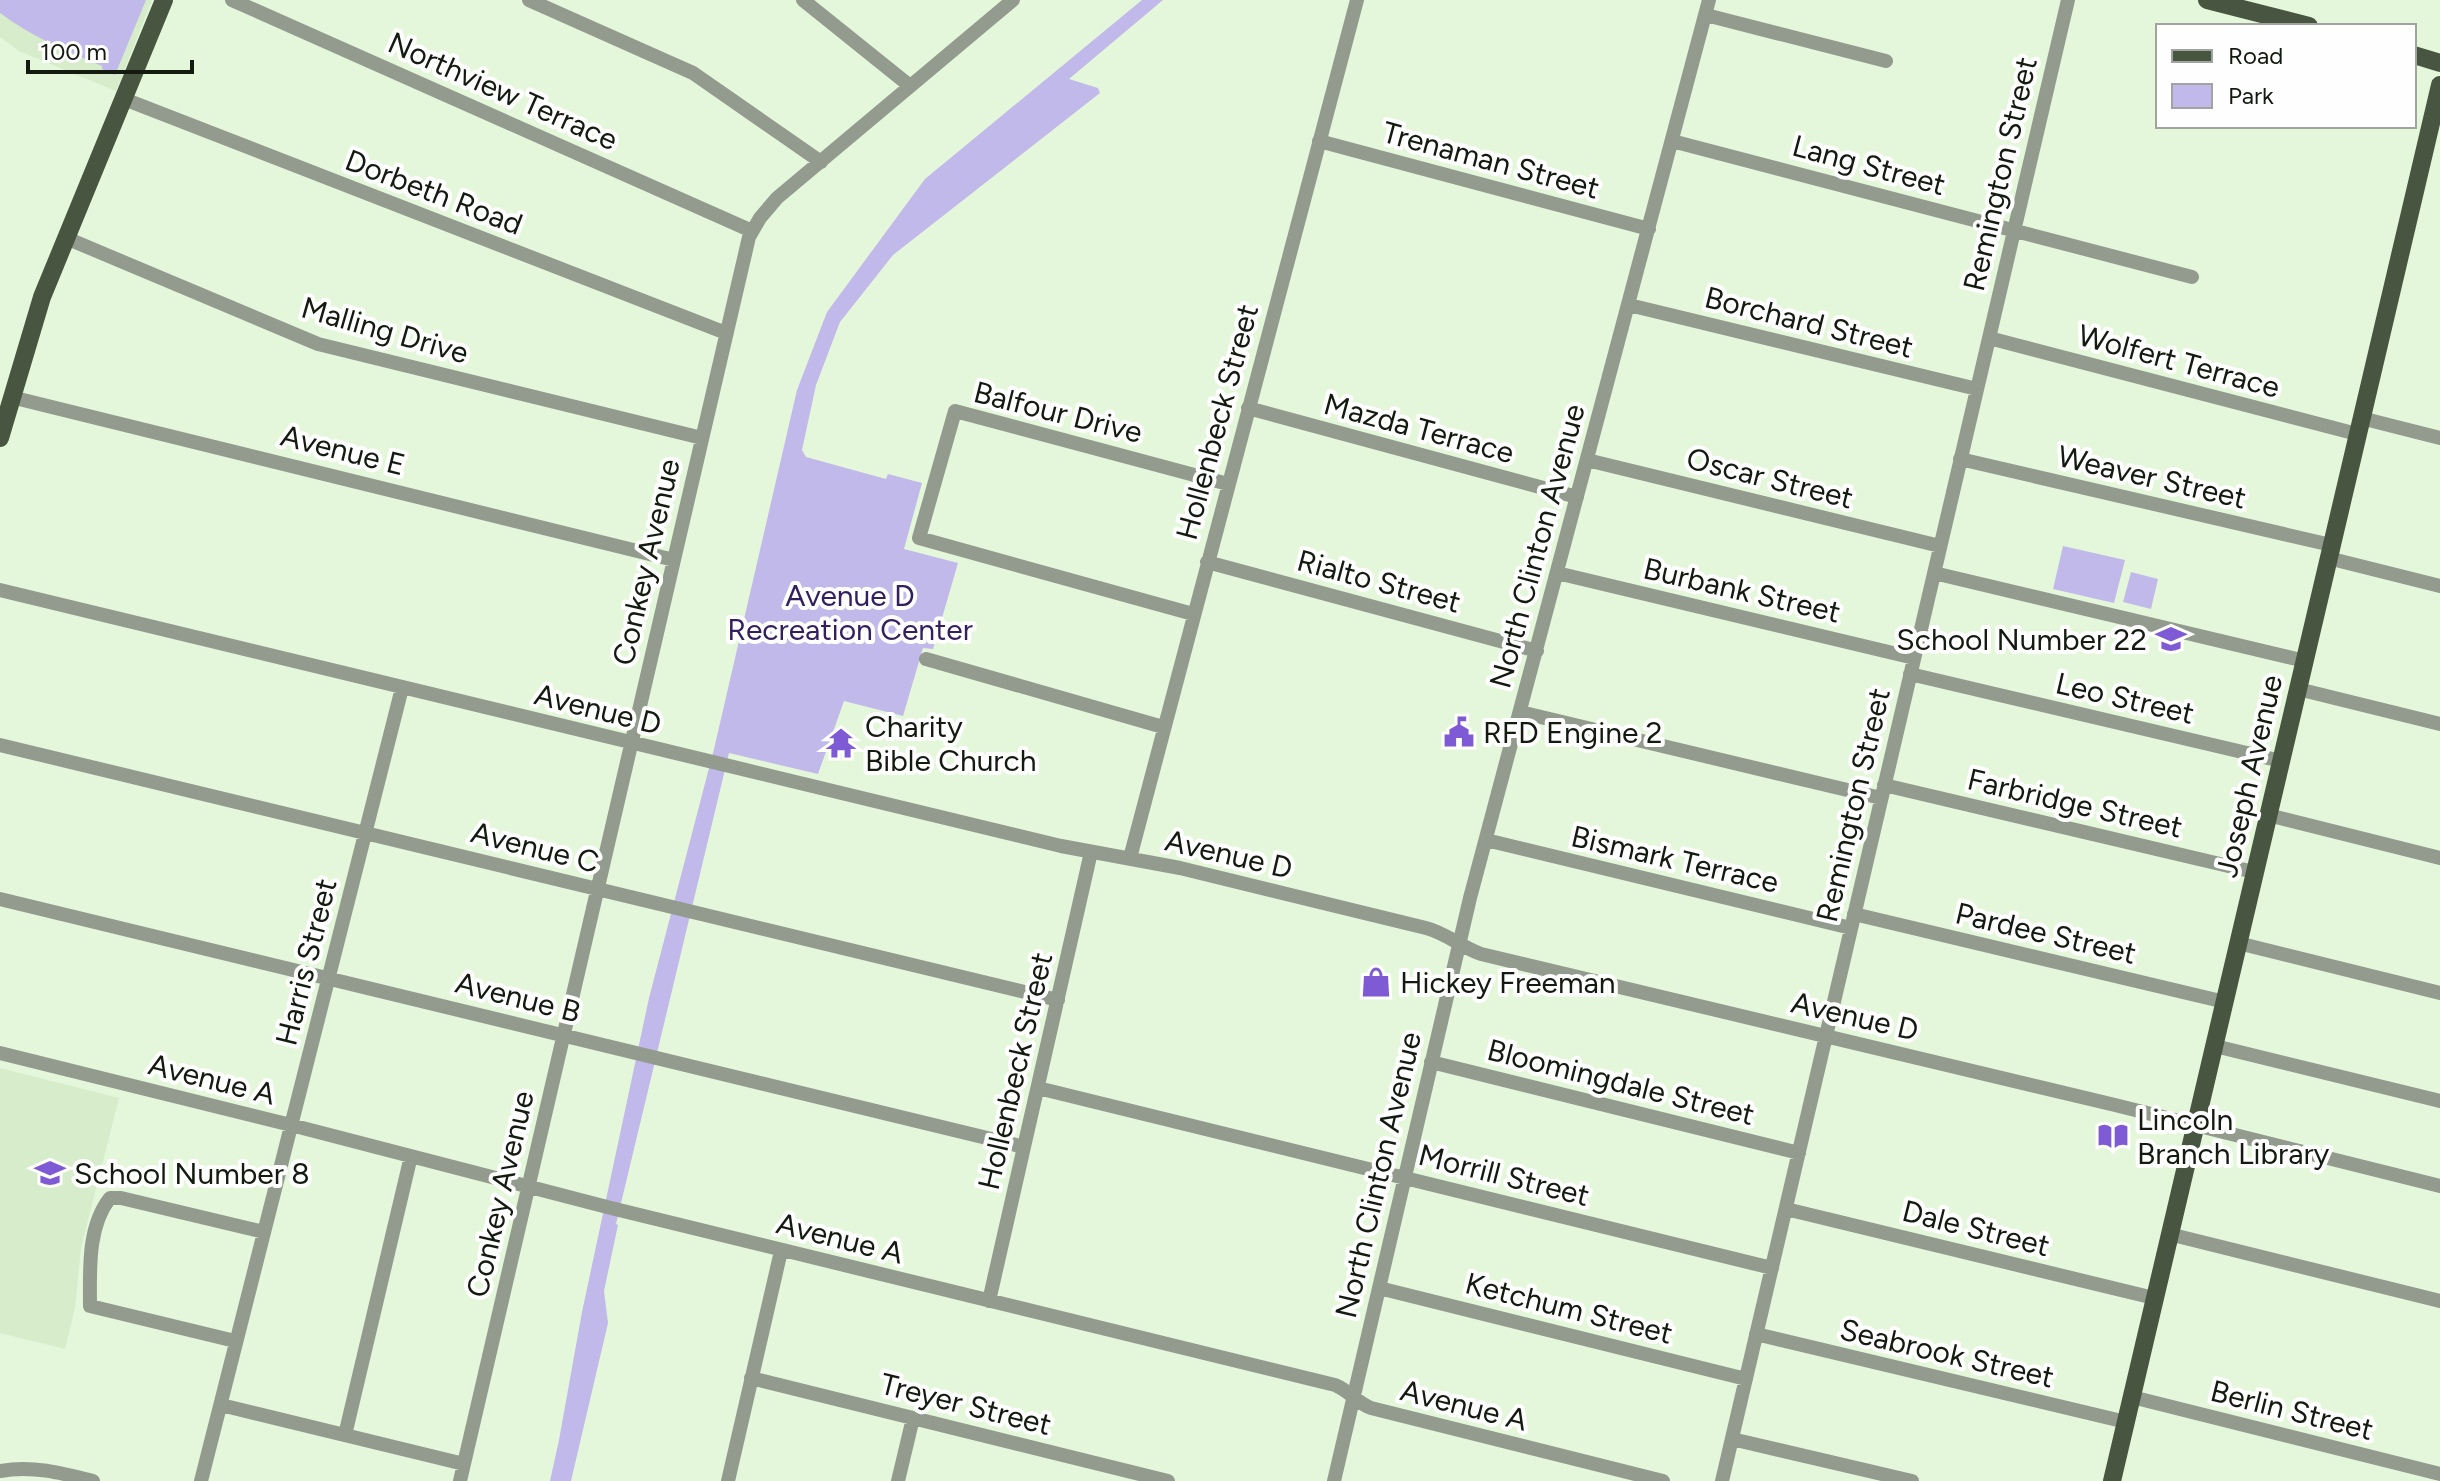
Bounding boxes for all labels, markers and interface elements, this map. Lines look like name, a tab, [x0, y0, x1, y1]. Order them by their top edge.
scale bar	[28, 24, 192, 74]
street label: Northview Terrace	[382, 24, 624, 158]
legend	[2156, 24, 2416, 128]
text: 100 m	[40, 37, 107, 66]
text: Road	[2228, 41, 2283, 70]
street label: Remington Street	[1955, 53, 2045, 295]
text: Park	[2228, 81, 2274, 110]
street label: Trenaman Street	[1379, 113, 1603, 207]
street label: Lang Street	[1789, 127, 1949, 203]
street label: Dorbeth Road	[340, 141, 528, 243]
street label: Borchard Street	[1701, 278, 1917, 366]
street label: Malling Drive	[297, 289, 473, 371]
street label: Hollenbeck Street	[1168, 300, 1266, 544]
street label: Wolfert Terrace	[2074, 316, 2284, 406]
street label: Balfour Drive	[970, 373, 1146, 451]
street label: Mazda Terrace	[1320, 385, 1518, 471]
street label: North Clinton Avenue	[1481, 400, 1593, 692]
street label: Avenue E	[277, 417, 409, 483]
street label: Weaver Street	[2054, 437, 2250, 517]
street label: Oscar Street	[1683, 439, 1857, 517]
street label: Conkey Avenue	[604, 455, 688, 669]
street label: Rialto Street	[1293, 541, 1465, 621]
street label: Burbank Street	[1640, 549, 1844, 631]
park label: Avenue D Recreation Center	[727, 577, 973, 648]
place label: School Number 22	[1896, 621, 2147, 658]
school or university icon: School Number 22	[2154, 622, 2188, 656]
street label: Leo Street	[2052, 664, 2198, 732]
street label: Joseph Avenue	[2208, 671, 2290, 881]
street label: Avenue D	[531, 675, 665, 743]
street label: Remington Street	[1808, 684, 1898, 926]
place label: Charity Bible Church	[865, 708, 1036, 779]
place label: RFD Engine 2	[1483, 714, 1663, 751]
public building icon: RFD Engine 2	[1442, 715, 1476, 749]
temple icon: Charity Bible Church	[824, 726, 858, 760]
street label: Farbridge Street	[1964, 760, 2186, 846]
street label: Avenue C	[467, 813, 603, 881]
street label: Bismark Terrace	[1568, 817, 1782, 901]
street label: Avenue D	[1162, 821, 1296, 887]
street label: Harris Street	[267, 875, 345, 1049]
street label: Pardee Street	[1952, 894, 2140, 972]
street label: Hollenbeck Street	[970, 949, 1060, 1193]
street label: Avenue B	[452, 964, 584, 1030]
place label: Hickey Freeman	[1400, 964, 1616, 1001]
shop icon: Hickey Freeman	[1359, 965, 1393, 999]
street label: Avenue D	[1788, 983, 1922, 1049]
street label: North Clinton Avenue	[1327, 1028, 1429, 1322]
street label: Bloomingdale Street	[1484, 1031, 1758, 1133]
street label: Avenue A	[145, 1045, 280, 1113]
street label: Conkey Avenue	[458, 1087, 542, 1301]
place label: Lincoln Branch Library	[2137, 1101, 2330, 1172]
library icon: Lincoln Branch Library	[2096, 1119, 2130, 1153]
street label: Morrill Street	[1415, 1136, 1593, 1214]
place label: School Number 8	[74, 1155, 310, 1192]
school or university icon: School Number 8	[33, 1156, 67, 1190]
street label: Dale Street	[1899, 1192, 2053, 1264]
street label: Avenue A	[773, 1204, 908, 1272]
street label: Ketchum Street	[1461, 1264, 1677, 1352]
street label: Seabrook Street	[1836, 1310, 2058, 1396]
street label: Treyer Street	[877, 1365, 1055, 1443]
street label: Avenue A	[1397, 1371, 1532, 1439]
street label: Berlin Street	[2207, 1372, 2377, 1448]

